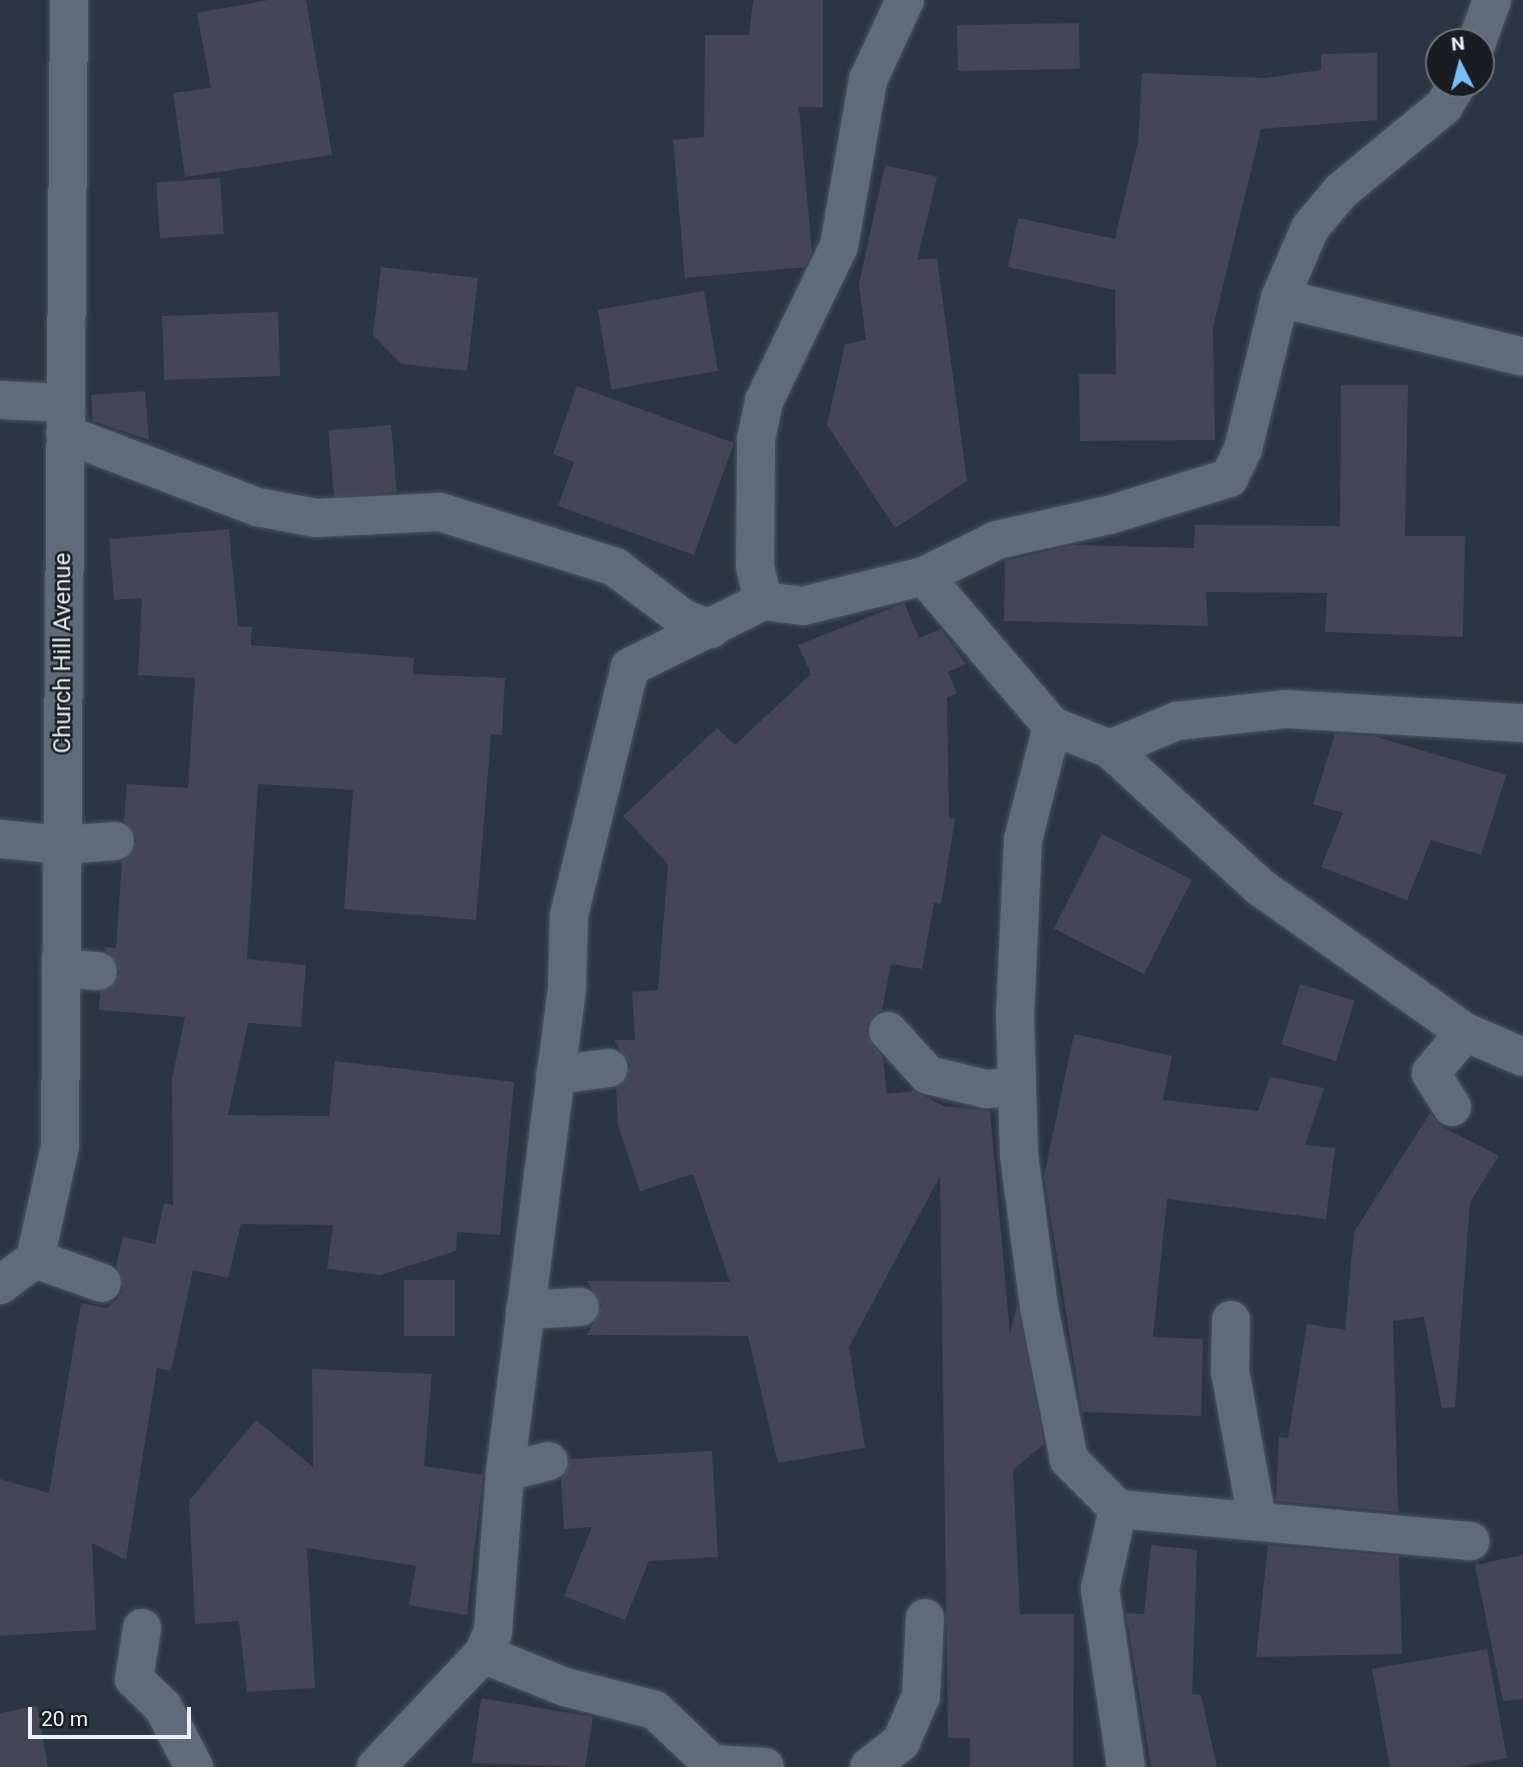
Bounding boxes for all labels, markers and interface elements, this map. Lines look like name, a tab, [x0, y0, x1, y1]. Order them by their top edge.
north arrow	[1425, 28, 1495, 98]
text: N	[1450, 31, 1466, 56]
street label: Church Hill Avenue	[49, 553, 77, 753]
scale bar	[32, 1694, 194, 1738]
text: 20 m	[41, 1707, 88, 1731]

